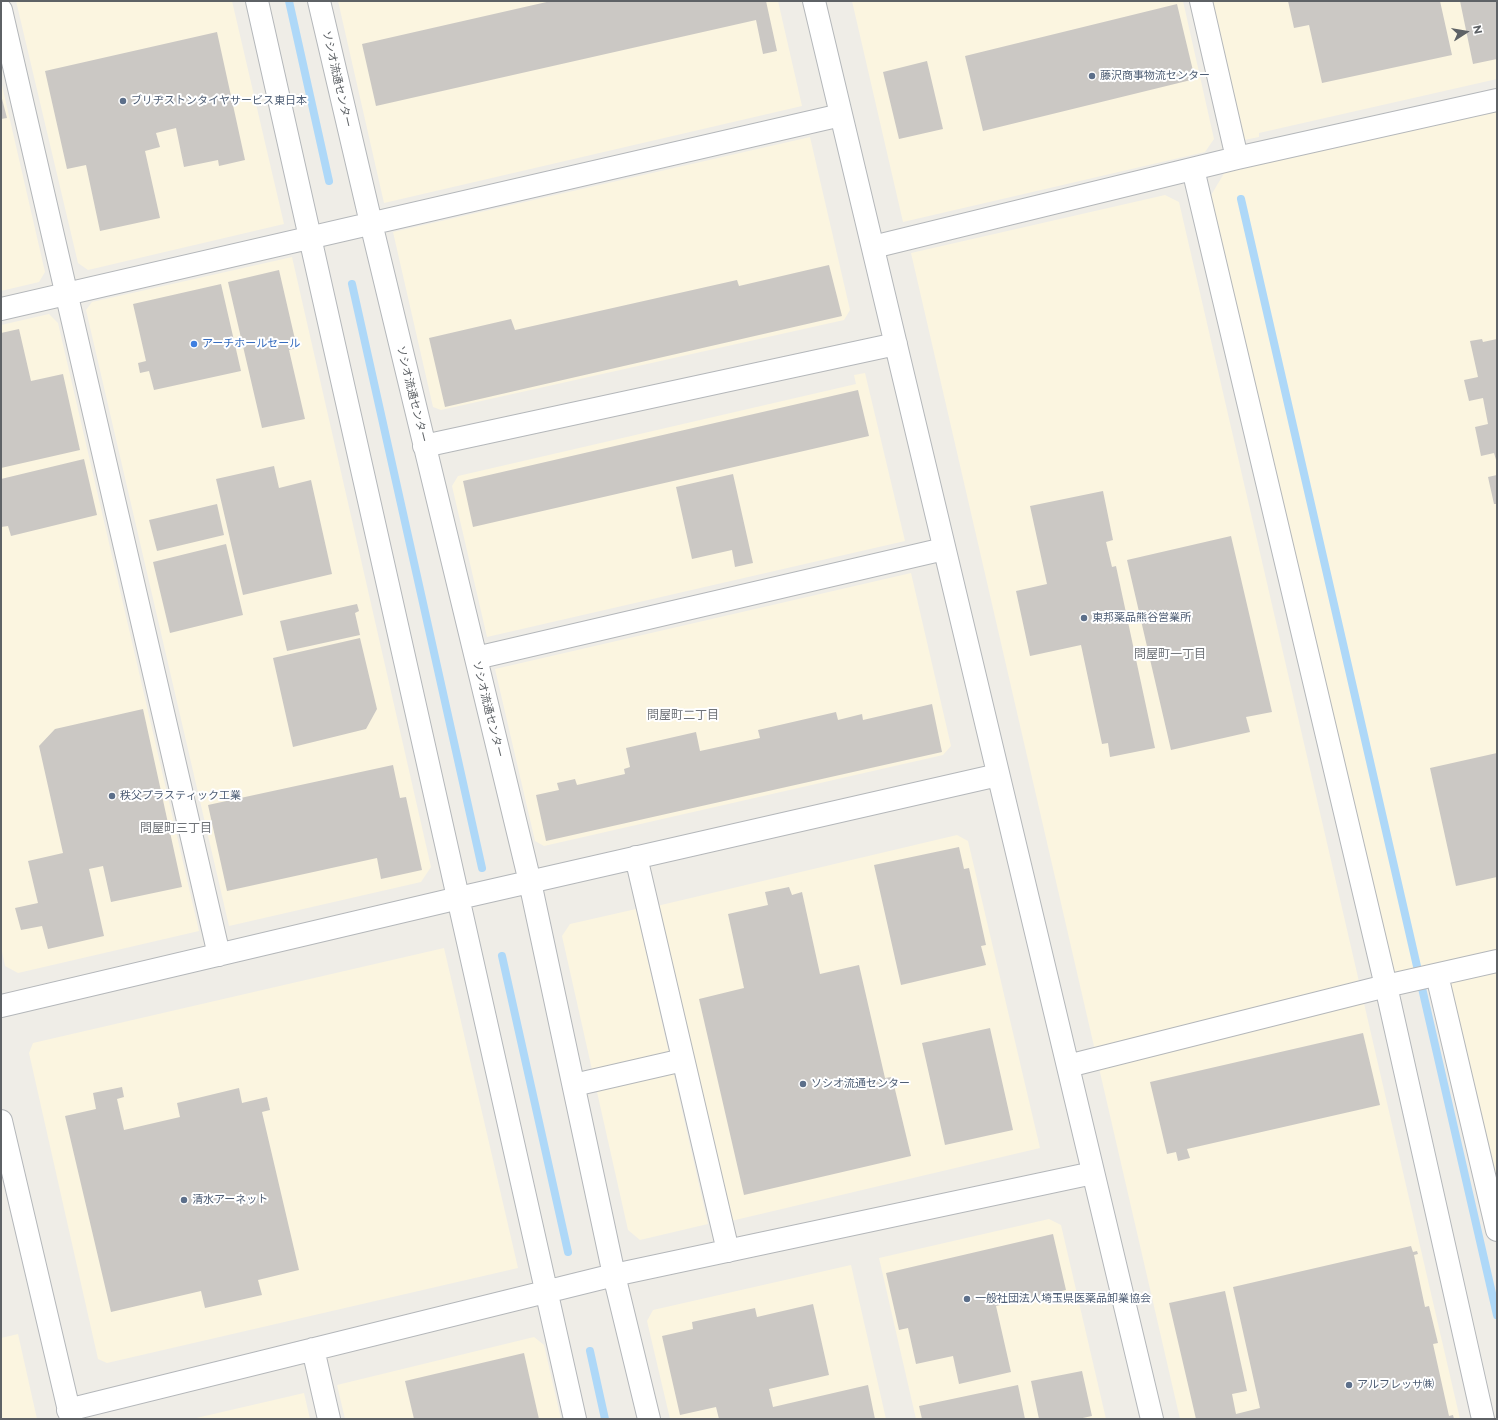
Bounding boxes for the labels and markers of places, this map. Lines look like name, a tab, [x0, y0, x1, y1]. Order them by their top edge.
place label: 藤沢商事物流センター	[1100, 69, 1210, 83]
marker: 藤沢商事物流センター	[1087, 71, 1097, 81]
place label: ブリヂストンタイヤサービス東日本	[131, 94, 307, 108]
marker: ブリヂストンタイヤサービス東日本	[118, 96, 128, 106]
place label: アーチホールセール	[202, 337, 300, 351]
marker: アーチホールセール	[189, 339, 199, 349]
place label: 東邦薬品熊谷営業所	[1092, 611, 1191, 625]
marker: 東邦薬品熊谷営業所	[1079, 613, 1089, 623]
place label: 秩父プラスティック工業	[120, 789, 241, 803]
marker: 秩父プラスティック工業	[107, 791, 117, 801]
place label: ソシオ流通センター	[811, 1077, 910, 1091]
marker: ソシオ流通センター	[798, 1079, 808, 1089]
place label: 清水アーネット	[192, 1193, 268, 1207]
marker: 清水アーネット	[179, 1195, 189, 1205]
place label: 一般社団法人埼玉県医薬品卸業協会	[975, 1292, 1151, 1306]
marker: 一般社団法人埼玉県医薬品卸業協会	[962, 1294, 972, 1304]
place label: アルフレッサ㈱	[1357, 1378, 1434, 1392]
marker: アルフレッサ㈱	[1344, 1380, 1354, 1390]

